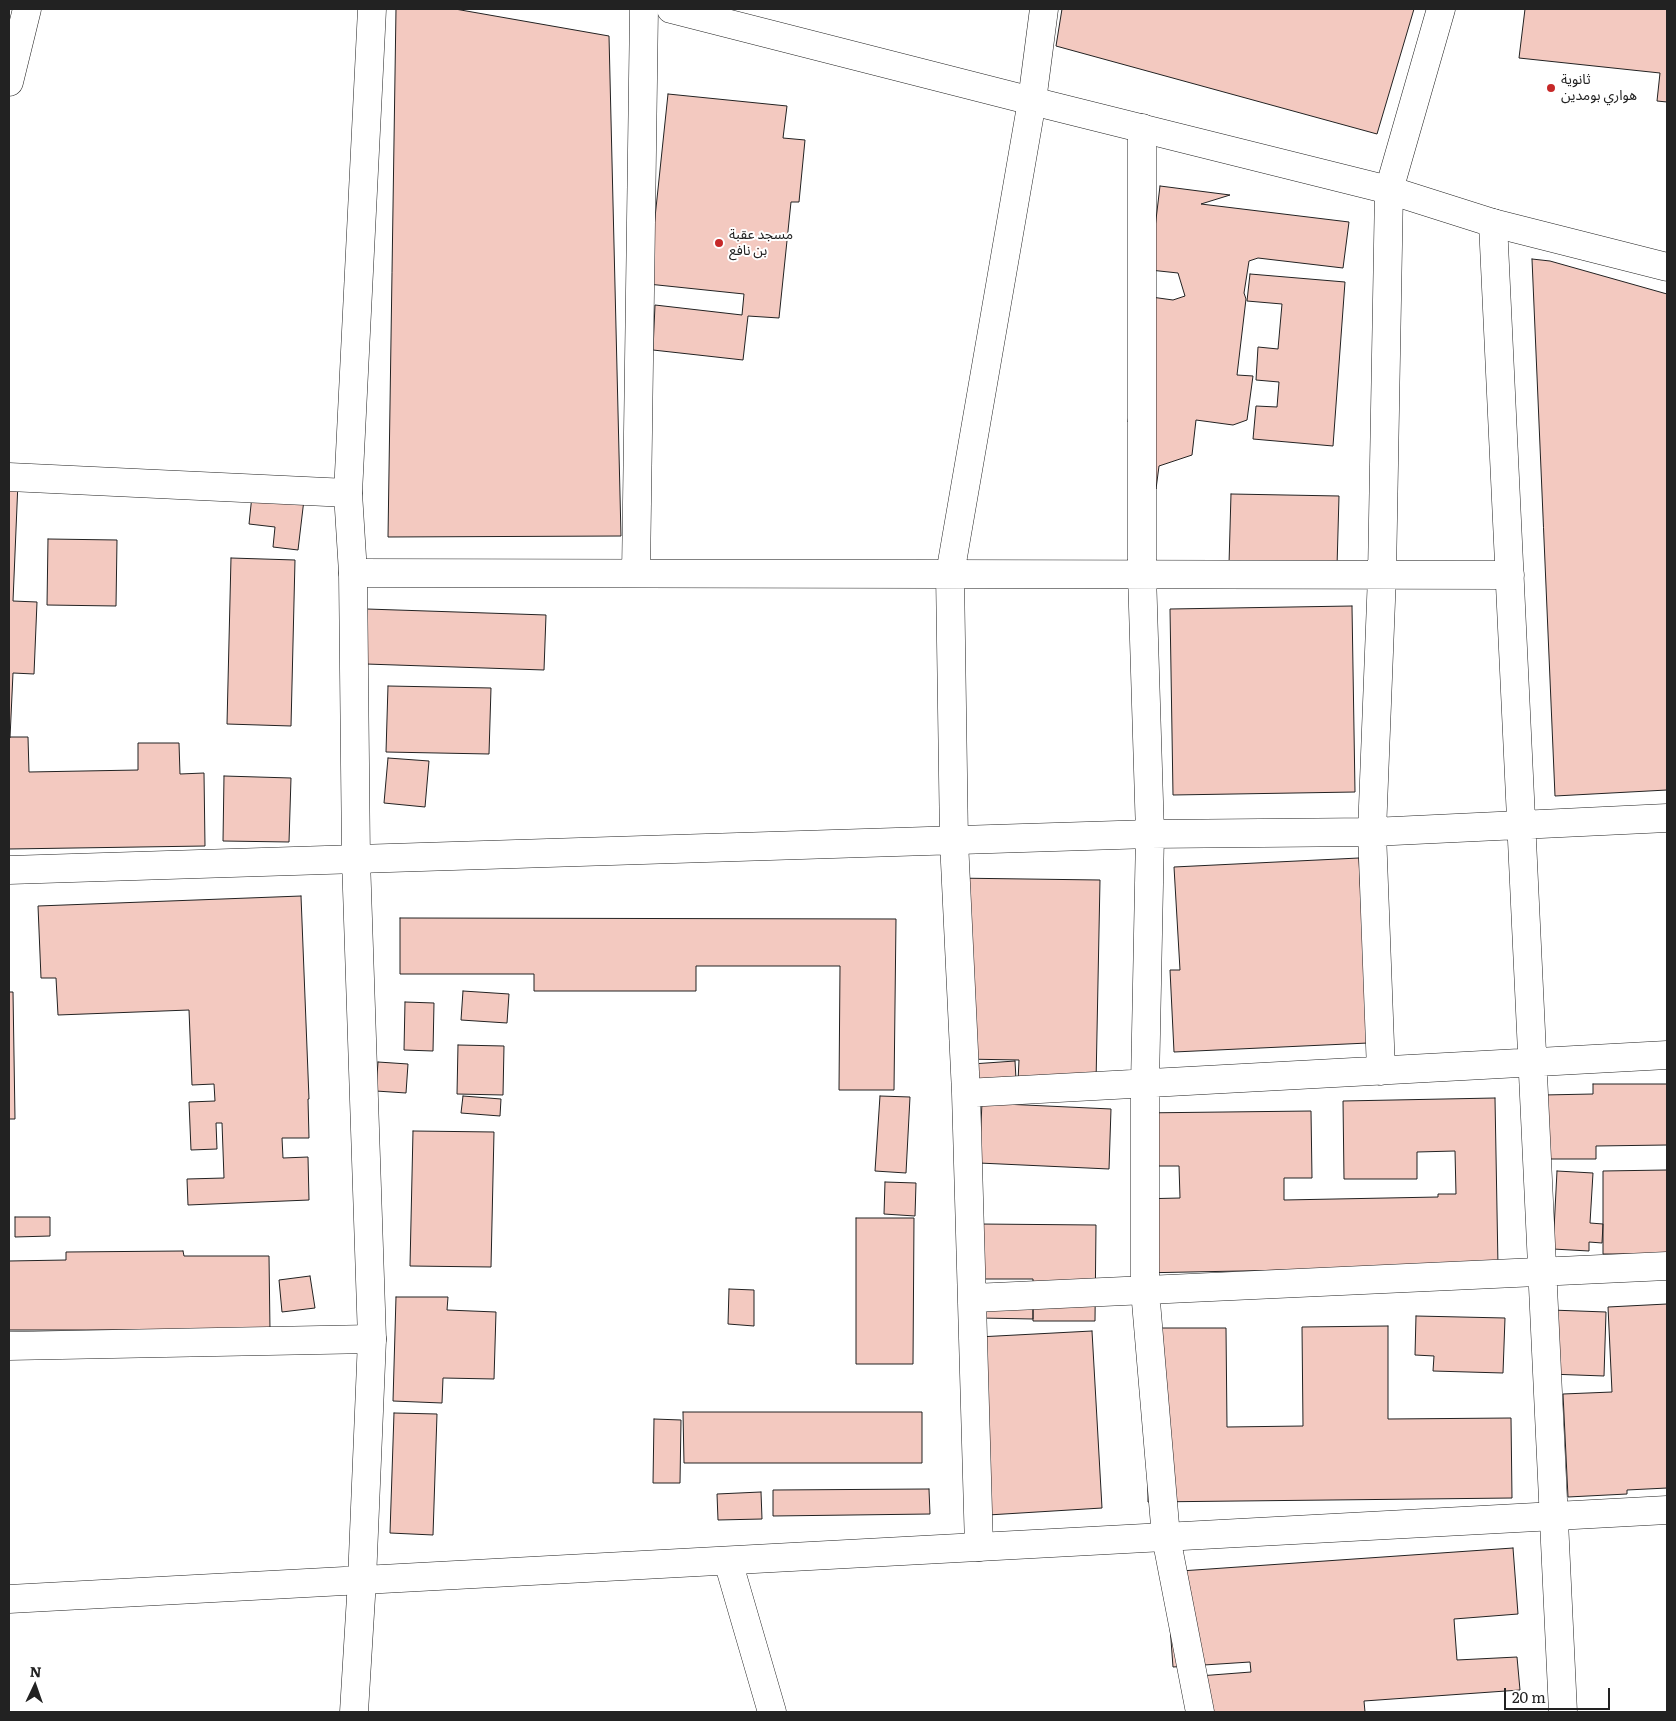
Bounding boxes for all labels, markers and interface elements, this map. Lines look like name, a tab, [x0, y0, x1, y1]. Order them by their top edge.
place label: ثانوية هواري بومدين	[1561, 72, 1637, 104]
marker: ثانوية هواري بومدين	[1545, 82, 1557, 94]
place label: مسجد عقبة بن نافع	[729, 227, 793, 260]
marker: مسجد عقبة بن نافع	[713, 237, 725, 249]
north arrow	[10, 1661, 60, 1711]
text: N	[29, 1661, 42, 1681]
scale bar	[1506, 1678, 1612, 1710]
text: 20 m	[1512, 1685, 1546, 1708]

